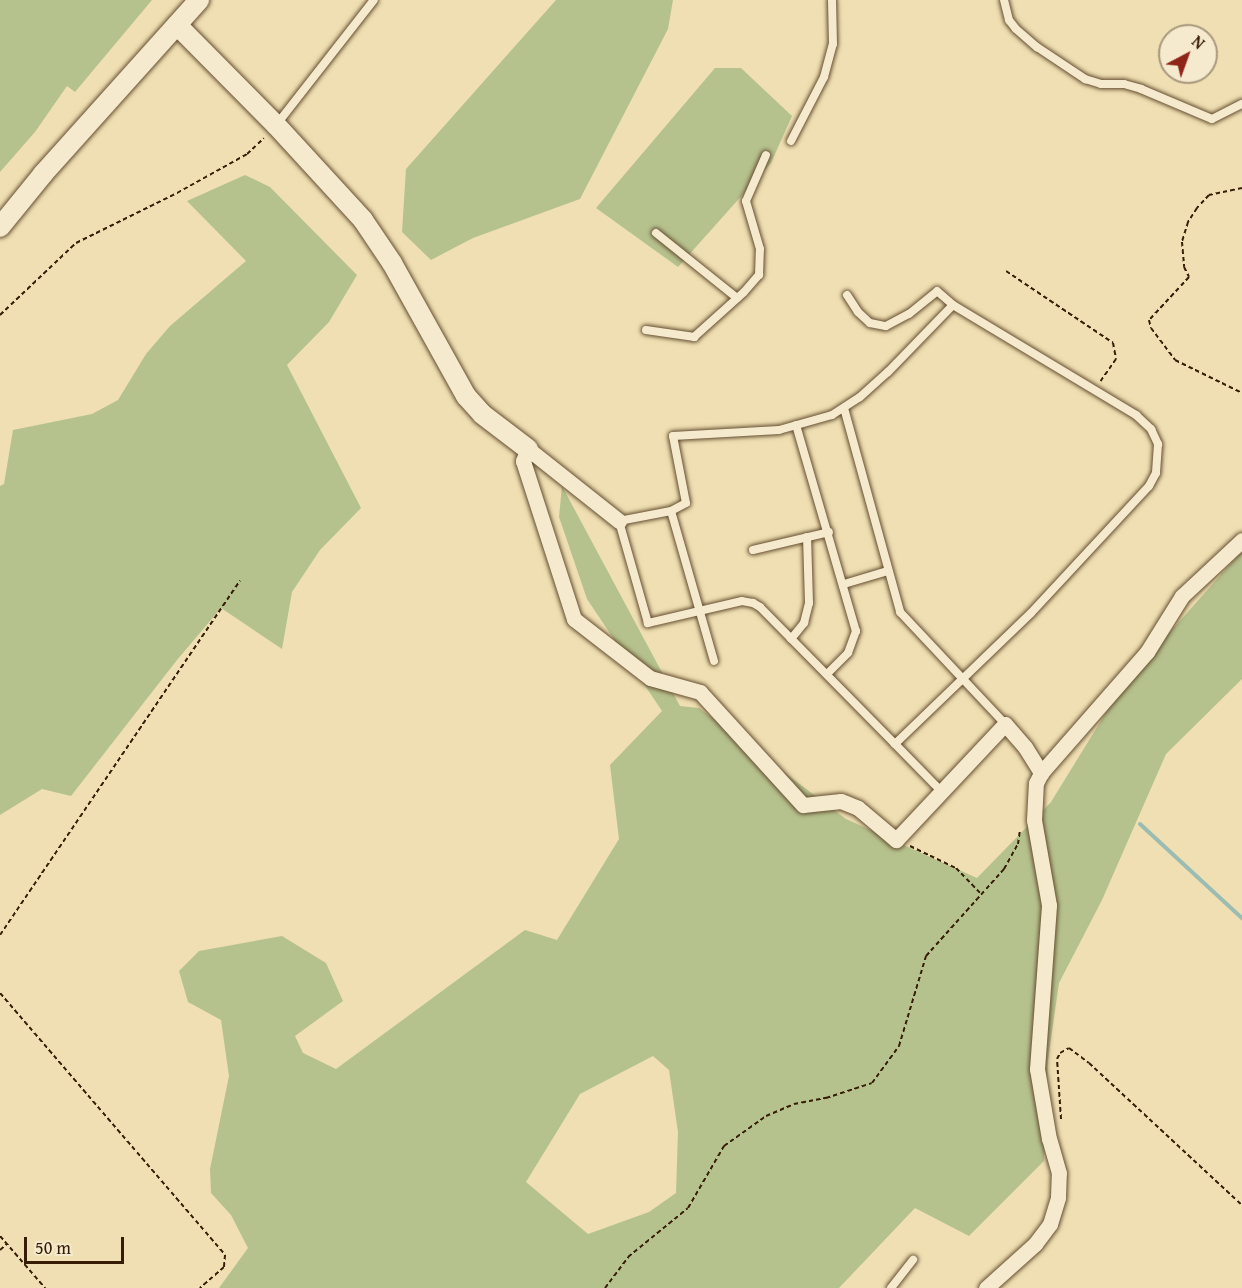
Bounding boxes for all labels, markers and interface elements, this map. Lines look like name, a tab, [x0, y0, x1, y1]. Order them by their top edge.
north arrow	[1158, 24, 1218, 84]
text: N	[1187, 29, 1210, 54]
scale bar	[27, 1225, 128, 1263]
text: 50 m	[35, 1234, 71, 1261]

